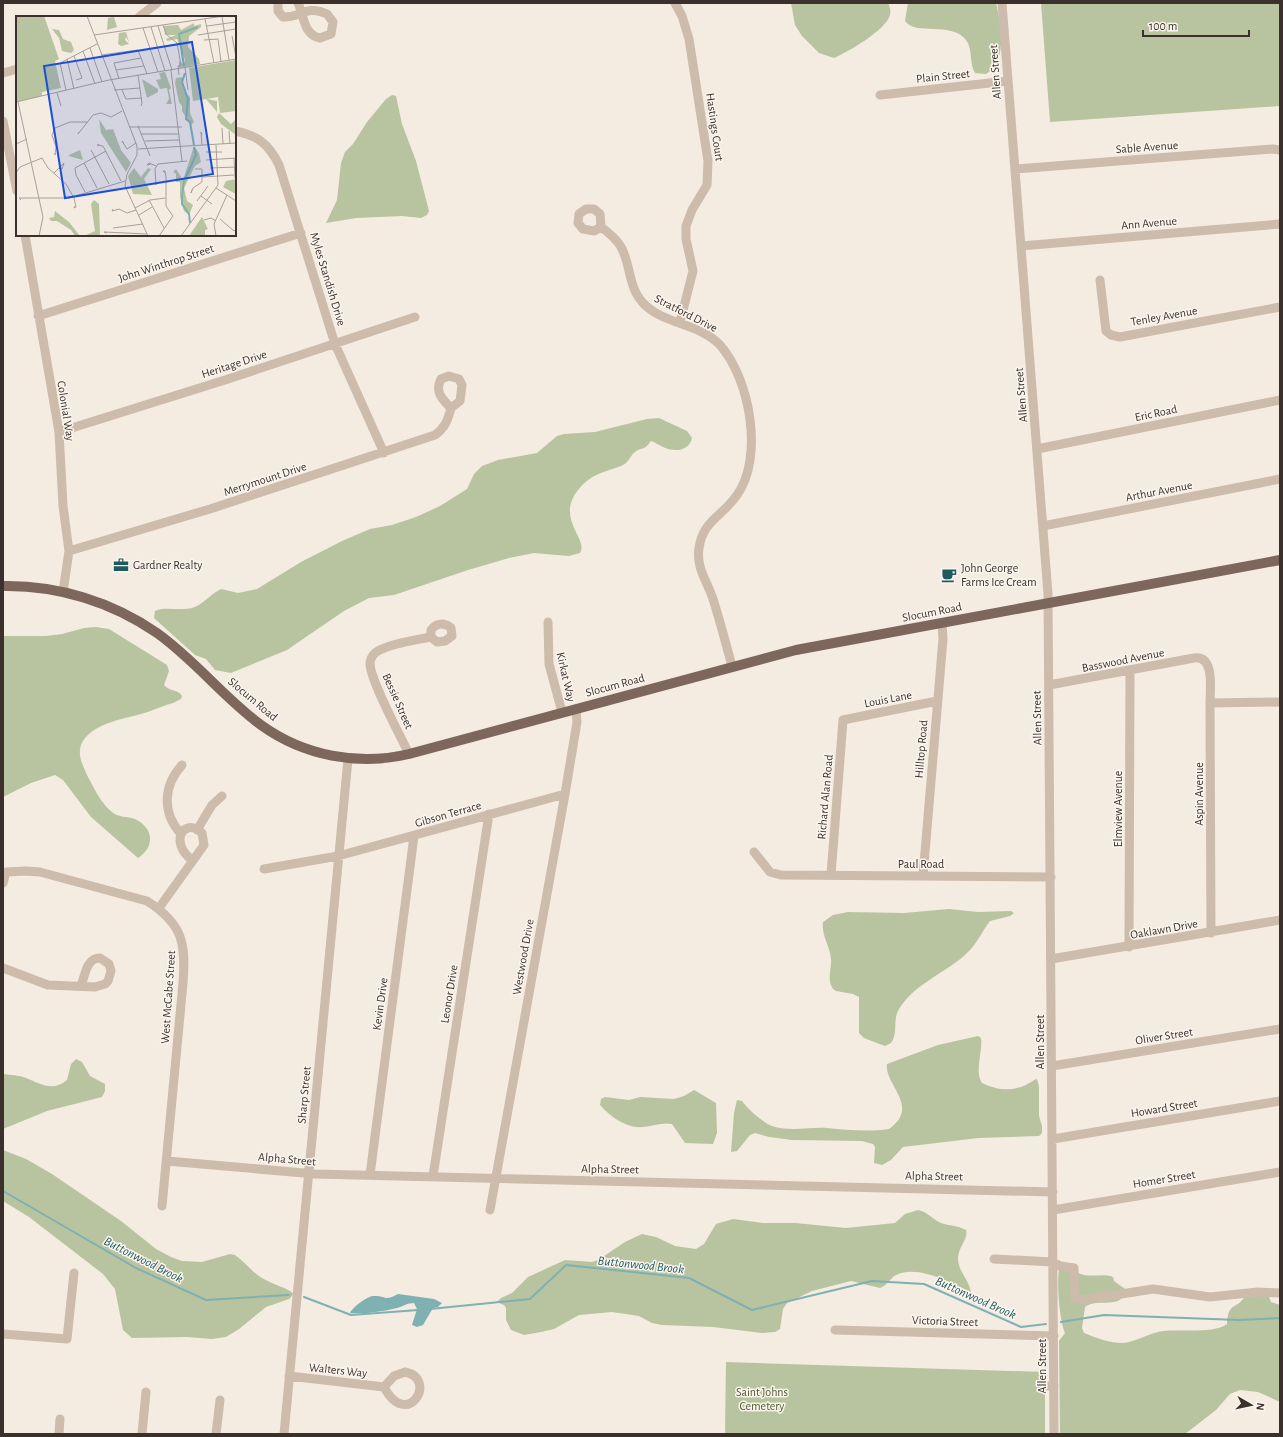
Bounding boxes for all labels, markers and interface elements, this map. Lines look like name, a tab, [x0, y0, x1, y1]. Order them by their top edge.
scale bar	[1143, 12, 1249, 38]
inset map	[16, 16, 236, 236]
text: 100 m	[1149, 20, 1177, 32]
street label: Allen Street	[987, 44, 1003, 100]
street label: Plain Street	[915, 67, 971, 85]
street label: Hastings Court	[704, 92, 726, 162]
street label: Sable Avenue	[1115, 139, 1179, 155]
street label: Ann Avenue	[1121, 215, 1177, 231]
street label: Myles Standish Drive	[307, 231, 348, 327]
street label: John Winthrop Street	[117, 242, 215, 284]
street label: Stratford Drive	[653, 292, 719, 334]
street label: Tenley Avenue	[1130, 304, 1198, 329]
street label: Heritage Drive	[200, 348, 268, 380]
street label: Allen Street	[1013, 367, 1029, 423]
street label: Colonial Way	[54, 380, 77, 442]
street label: Eric Road	[1134, 403, 1178, 423]
street label: Merrymount Drive	[222, 460, 308, 499]
street label: Arthur Avenue	[1125, 479, 1193, 503]
office icon: Gardner Realty	[112, 556, 130, 574]
place label: Gardner Realty	[133, 559, 202, 572]
place label: John George Farms Ice Cream	[961, 562, 1037, 588]
cafe icon: John George Farms Ice Cream	[940, 566, 958, 584]
street label: Slocum Road	[901, 600, 963, 624]
street label: Basswood Avenue	[1081, 646, 1165, 674]
street label: Kirkat Way	[553, 651, 578, 703]
street label: Bessie Street	[380, 671, 416, 731]
street label: Slocum Road	[584, 671, 646, 699]
street label: Slocum Road	[226, 675, 280, 723]
street label: Louis Lane	[863, 689, 913, 709]
street label: Allen Street	[1031, 690, 1043, 746]
street label: Hilltop Road	[912, 719, 930, 779]
street label: Richard Alan Road	[815, 754, 835, 840]
street label: Aspin Avenue	[1193, 762, 1205, 826]
street label: Elmview Avenue	[1112, 771, 1124, 847]
street label: Gibson Terrace	[413, 799, 483, 829]
street label: Paul Road	[898, 858, 944, 870]
street label: Oaklawn Drive	[1129, 917, 1199, 941]
street label: Westwood Drive	[510, 918, 536, 996]
street label: West McCabe Street	[159, 950, 177, 1044]
street label: Leonor Drive	[438, 964, 460, 1024]
street label: Kevin Drive	[370, 977, 390, 1031]
street label: Allen Street	[1034, 1014, 1046, 1069]
street label: Oliver Street	[1134, 1026, 1194, 1046]
street label: Sharp Street	[296, 1066, 312, 1124]
street label: Howard Street	[1130, 1097, 1198, 1119]
street label: Alpha Street	[258, 1150, 317, 1168]
street label: Alpha Street	[581, 1162, 639, 1176]
street label: Homer Street	[1132, 1168, 1196, 1190]
street label: Alpha Street	[905, 1169, 963, 1183]
water label: Buttonwood Brook	[102, 1235, 185, 1286]
water label: Buttonwood Brook	[597, 1254, 685, 1276]
water label: Buttonwood Brook	[933, 1275, 1018, 1322]
street label: Victoria Street	[912, 1314, 978, 1328]
street label: Allen Street	[1036, 1338, 1048, 1393]
street label: Walters Way	[308, 1361, 368, 1380]
north arrow	[1231, 1385, 1271, 1425]
park label: Saint Johns Cemetery	[736, 1386, 788, 1413]
text: N	[1254, 1402, 1266, 1411]

